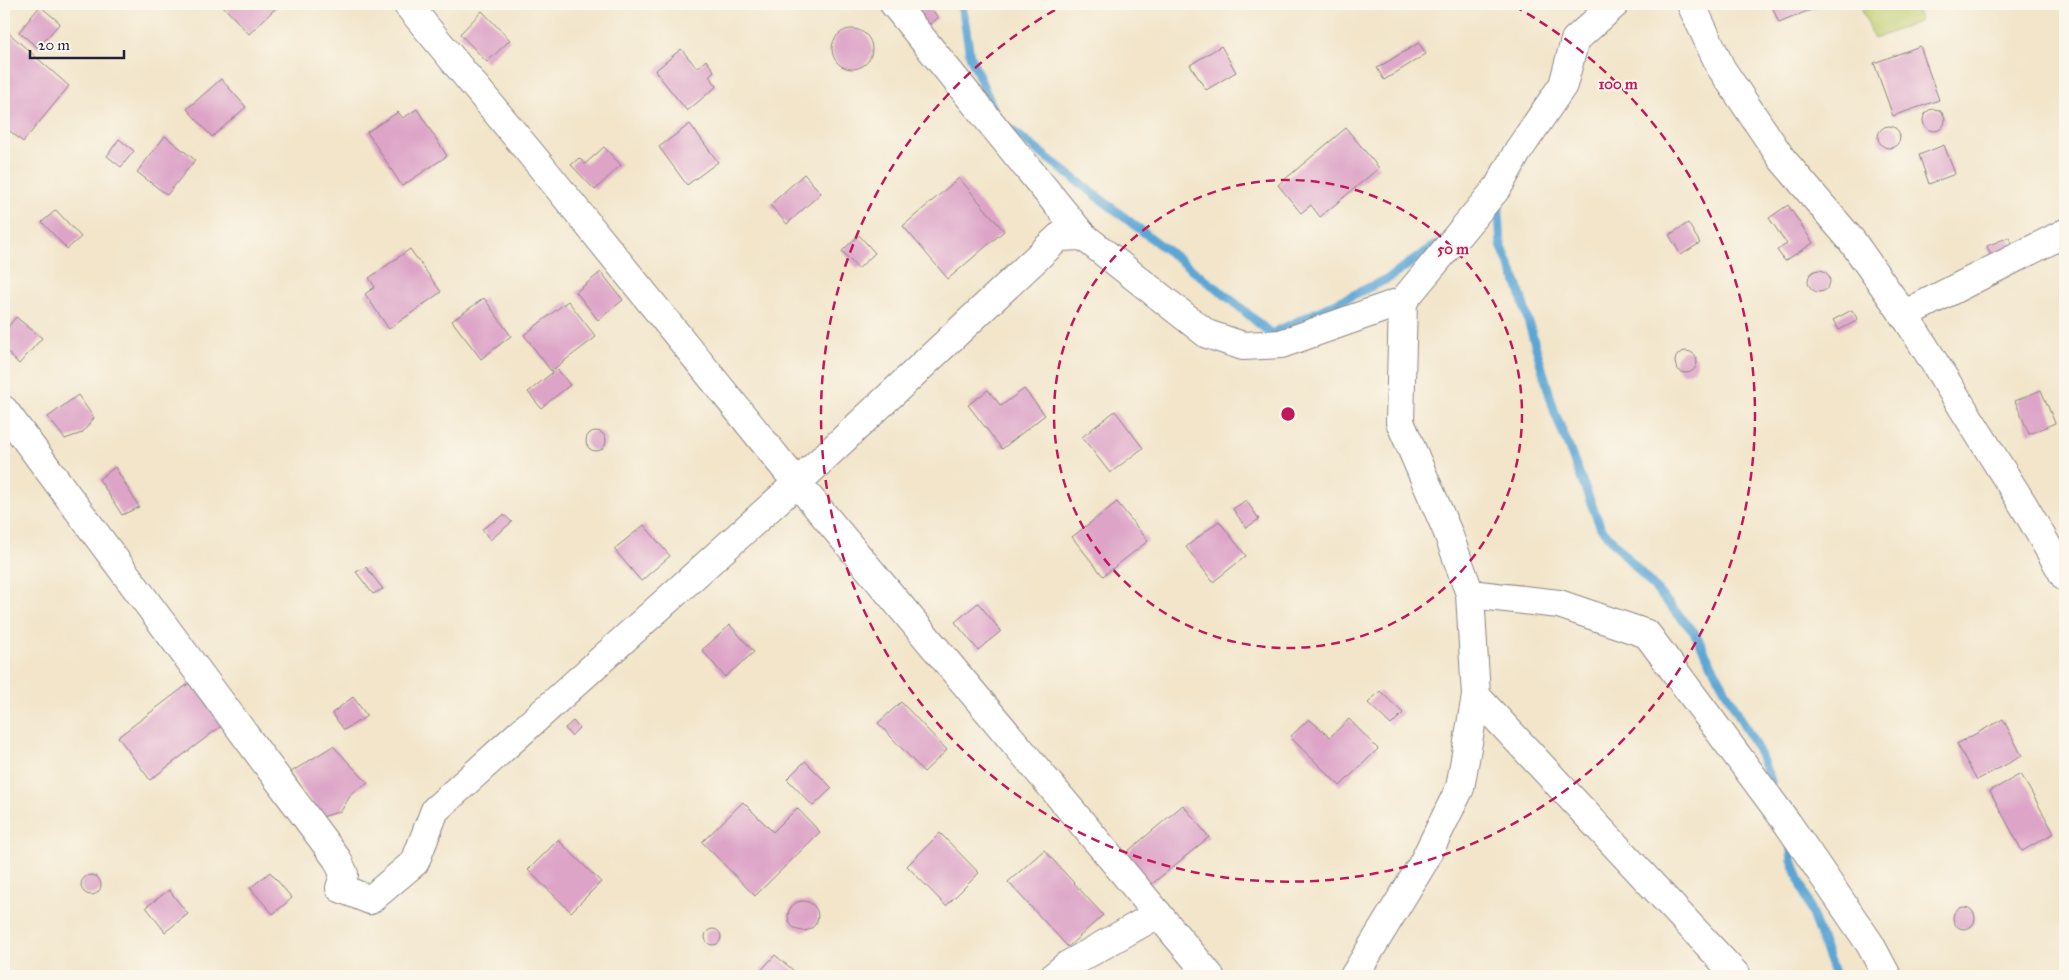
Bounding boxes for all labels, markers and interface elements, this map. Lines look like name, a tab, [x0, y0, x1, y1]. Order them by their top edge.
scale bar	[30, 28, 124, 60]
text: 20 m	[38, 36, 70, 54]
text: 100 m	[1598, 75, 1638, 93]
text: 50 m	[1437, 240, 1469, 258]
centre of rings	[1279, 405, 1297, 423]

